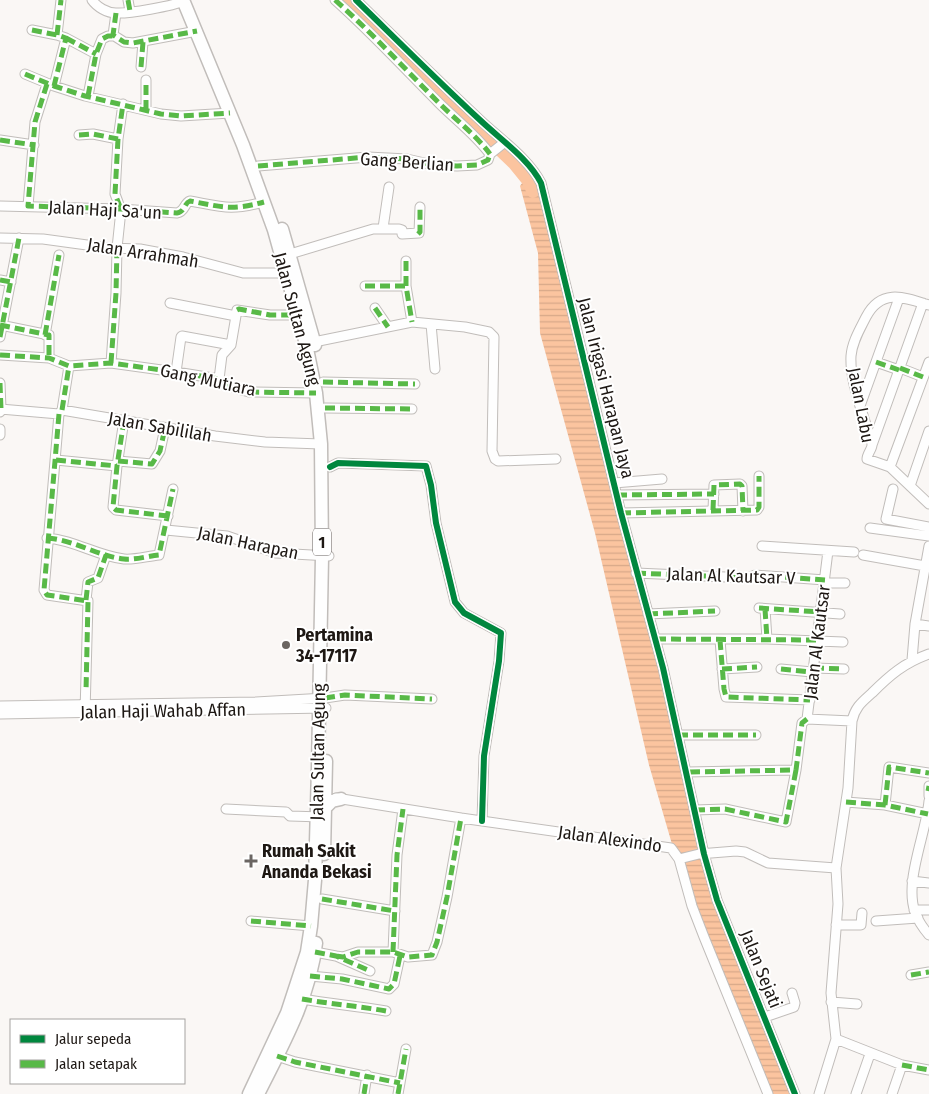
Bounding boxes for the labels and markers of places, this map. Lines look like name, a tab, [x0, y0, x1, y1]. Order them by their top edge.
place label: Pertamina 34-17117	[295, 624, 373, 667]
marker: Pertamina 34-17117	[280, 639, 292, 651]
place label: Rumah Sakit Ananda Bekasi	[261, 840, 372, 883]
marker: Rumah Sakit Ananda Bekasi	[244, 854, 258, 868]

